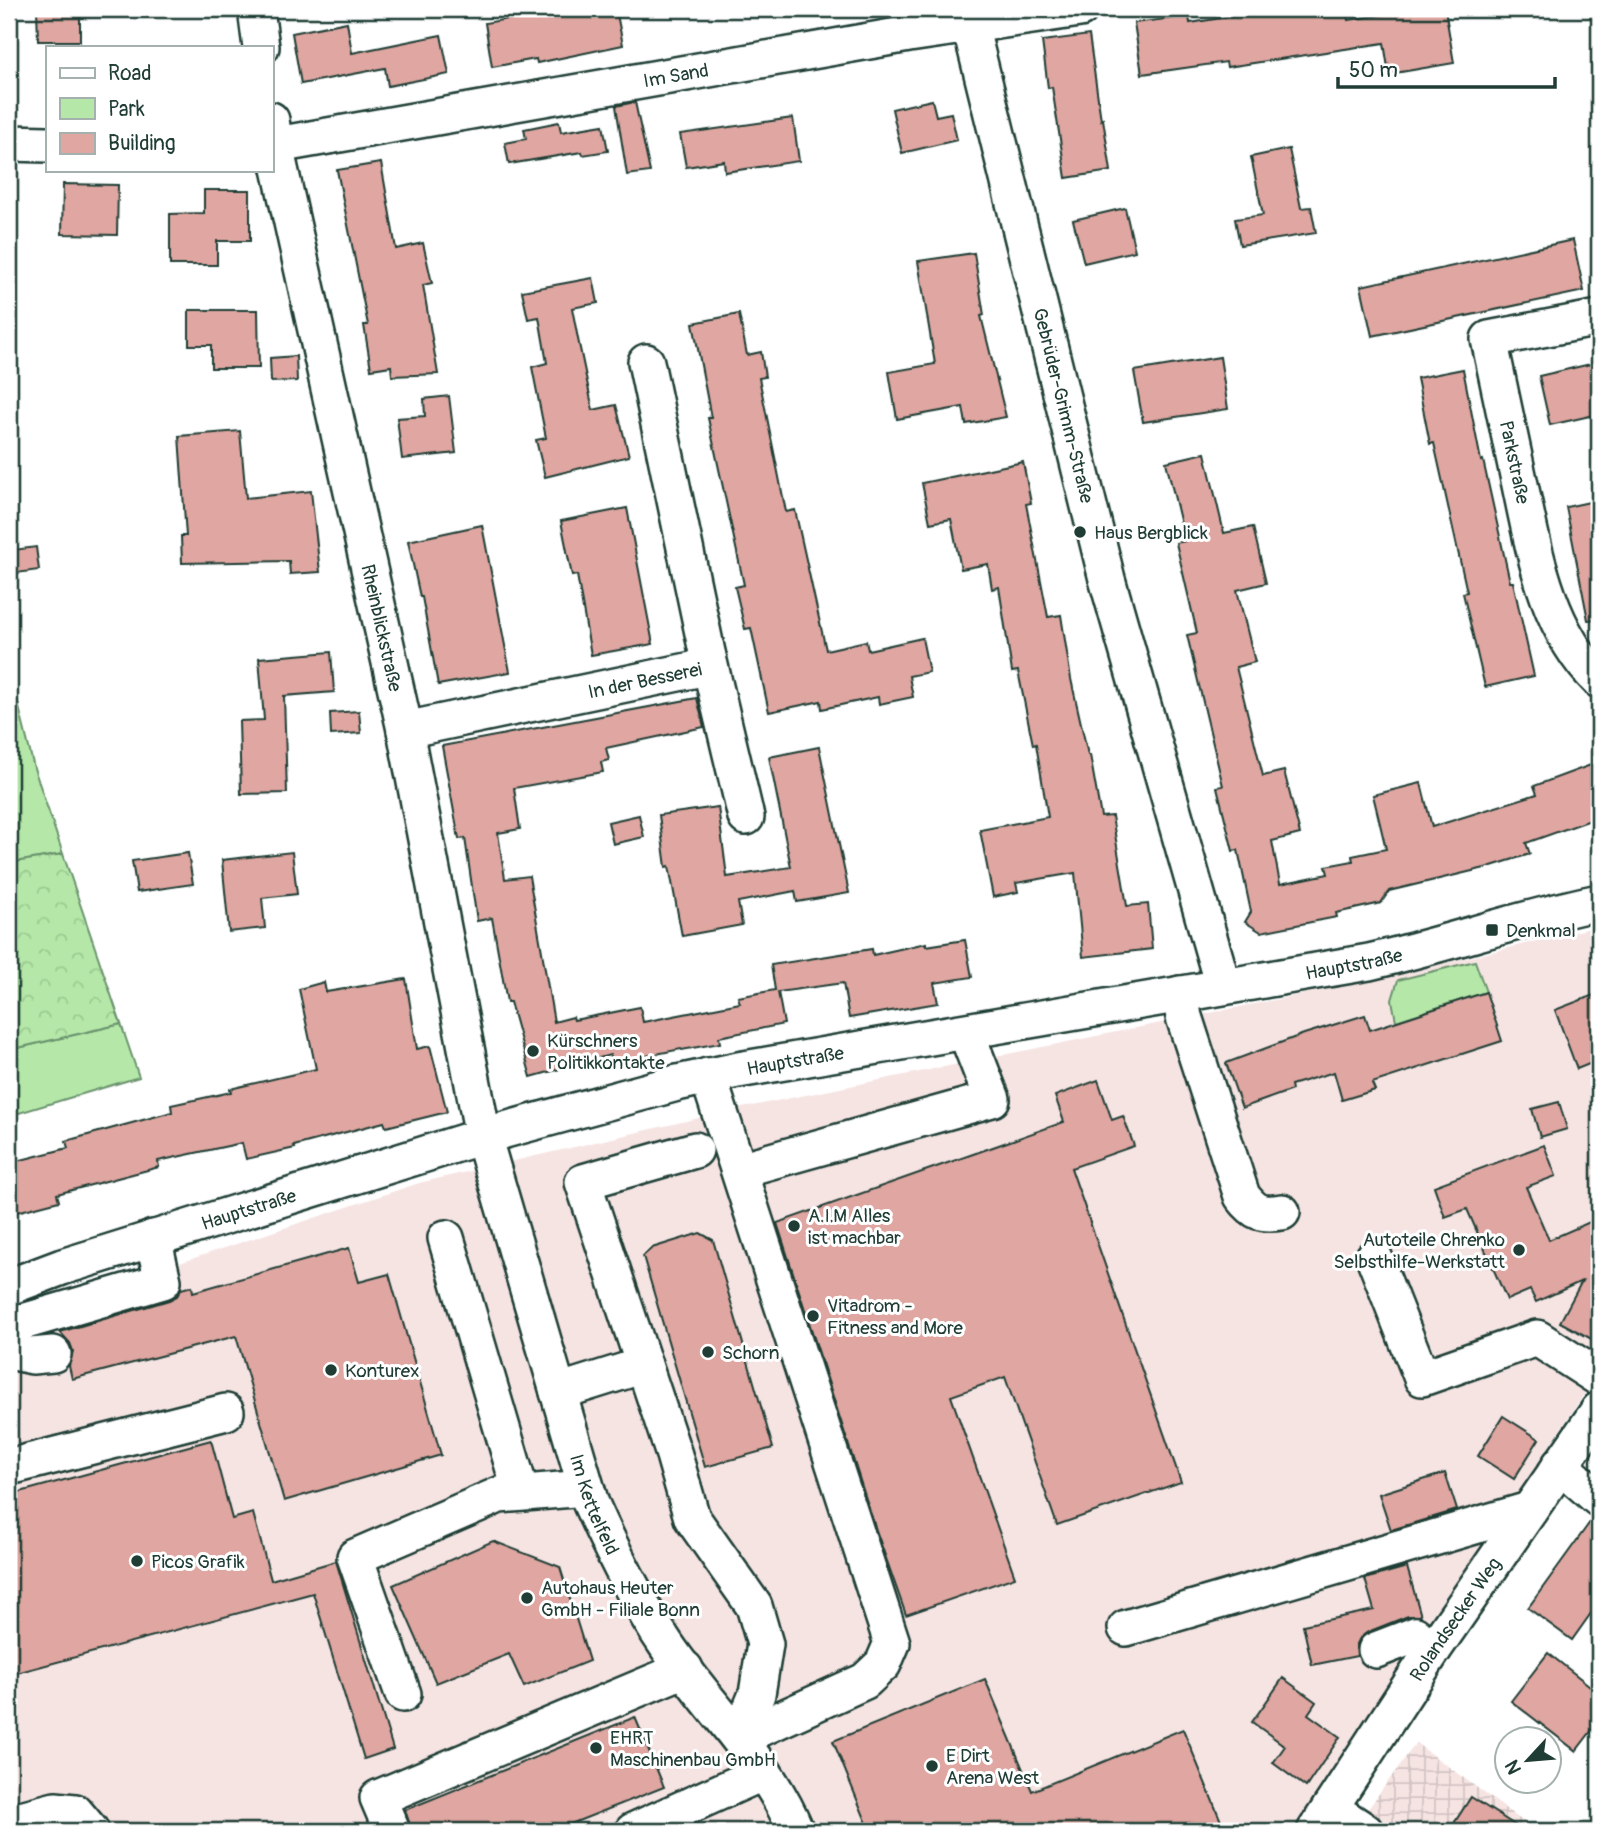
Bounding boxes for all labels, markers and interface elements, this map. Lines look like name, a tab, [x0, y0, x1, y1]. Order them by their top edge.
legend	[46, 46, 273, 172]
scale bar	[1338, 46, 1556, 90]
text: 50 m	[1349, 57, 1398, 84]
street label: Im Sand	[642, 58, 710, 93]
text: Road	[108, 60, 152, 87]
text: Park	[108, 96, 145, 123]
text: Building	[108, 130, 175, 157]
street label: Gebrüder-Grimm-Straße	[1027, 306, 1099, 506]
street label: Parkstraße	[1494, 418, 1535, 507]
place label: Haus Bergblick	[1094, 521, 1208, 545]
marker: Haus Bergblick	[1072, 524, 1088, 540]
street label: Rheinblickstraße	[355, 562, 407, 695]
street label: In der Besserei	[586, 657, 704, 704]
place label: Denkmal	[1506, 919, 1576, 943]
marker: Denkmal	[1484, 922, 1500, 938]
street label: Hauptstraße	[1304, 943, 1406, 986]
place label: Kürschners Politikkontakte	[547, 1029, 665, 1075]
street label: Hauptstraße	[745, 1041, 846, 1081]
marker: Kürschners Politikkontakte	[525, 1043, 541, 1059]
street label: Hauptstraße	[198, 1184, 300, 1236]
place label: A.I.M Alles ist machbar	[808, 1204, 901, 1250]
marker: A.I.M Alles ist machbar	[786, 1218, 802, 1234]
place label: Autoteile Chrenko Selbsthilfe-Werkstatt	[1333, 1228, 1505, 1274]
marker: Autoteile Chrenko Selbsthilfe-Werkstatt	[1511, 1242, 1527, 1258]
place label: Vitadrom - Fitness and More	[827, 1294, 963, 1340]
marker: Vitadrom - Fitness and More	[805, 1308, 821, 1324]
place label: Schorn	[722, 1341, 779, 1365]
marker: Schorn	[700, 1344, 716, 1360]
place label: Konturex	[345, 1359, 420, 1383]
marker: Konturex	[323, 1362, 339, 1378]
street label: Im Kettelfeld	[564, 1451, 624, 1559]
place label: Picos Grafik	[151, 1550, 245, 1574]
marker: Picos Grafik	[129, 1553, 145, 1569]
street label: Rolandsecker Weg	[1405, 1553, 1507, 1686]
place label: Autohaus Heuter GmbH - Filiale Bonn	[541, 1576, 700, 1622]
marker: Autohaus Heuter GmbH - Filiale Bonn	[519, 1590, 535, 1606]
north arrow	[1492, 1724, 1562, 1794]
place label: EHRT Maschinenbau GmbH	[610, 1726, 776, 1772]
marker: EHRT Maschinenbau GmbH	[588, 1740, 604, 1756]
place label: E Dirt Arena West	[946, 1744, 1040, 1790]
text: N	[1500, 1756, 1527, 1778]
marker: E Dirt Arena West	[924, 1758, 940, 1774]

